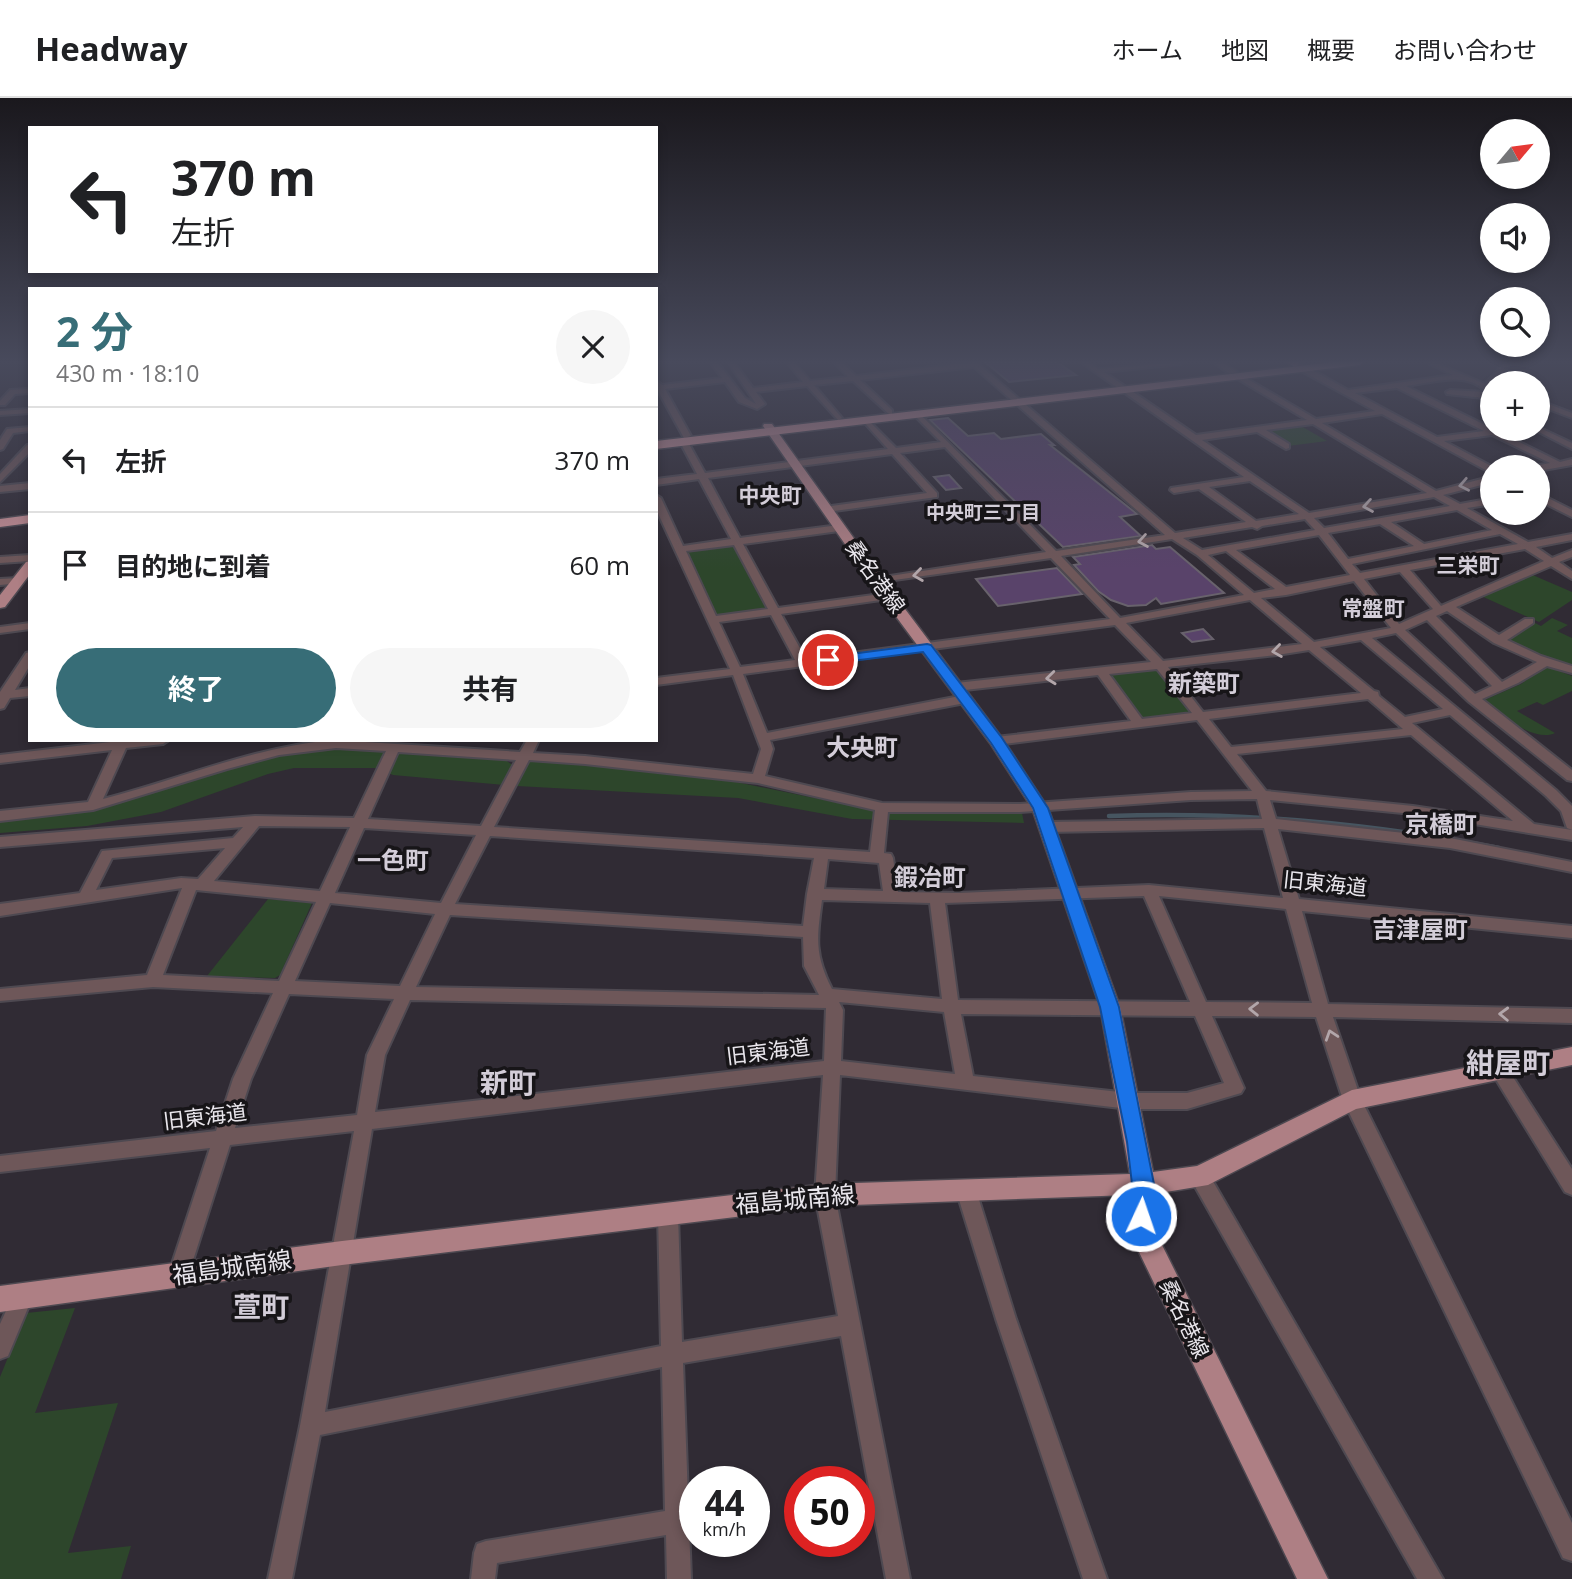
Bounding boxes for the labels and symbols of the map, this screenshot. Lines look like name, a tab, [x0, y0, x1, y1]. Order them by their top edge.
north arrow	[1480, 119, 1550, 189]
one-way arrow	[1458, 477, 1470, 492]
district label: 中央町	[739, 481, 802, 509]
one-way arrow	[1362, 498, 1374, 513]
district label: 中央町三丁目	[926, 499, 1040, 525]
one-way arrow	[1137, 533, 1149, 548]
street label: 桑名港線	[840, 534, 912, 619]
district label: 三栄町	[1437, 551, 1500, 579]
one-way arrow	[912, 567, 924, 582]
district label: 常盤町	[1342, 594, 1405, 622]
pin	[798, 630, 858, 690]
one-way arrow	[1271, 644, 1283, 659]
district label: 新築町	[1168, 666, 1240, 699]
one-way arrow	[1045, 670, 1057, 685]
district label: 大央町	[826, 730, 898, 763]
district label: 京橋町	[1405, 807, 1477, 840]
district label: 一色町	[357, 843, 429, 876]
district label: 鍜冶町	[894, 860, 966, 893]
street label: 旧東海道	[1282, 865, 1368, 901]
district label: 吉津屋町	[1372, 912, 1468, 945]
one-way arrow	[1248, 1001, 1259, 1017]
one-way arrow	[1498, 1006, 1509, 1021]
one-way arrow	[1325, 1030, 1339, 1042]
street label: 旧東海道	[724, 1032, 811, 1070]
district label: 紺屋町	[1466, 1043, 1550, 1081]
district label: 新町	[480, 1063, 536, 1101]
street label: 旧東海道	[161, 1097, 248, 1135]
street label: 福島城南線	[734, 1177, 856, 1220]
position arrow	[1104, 1179, 1178, 1253]
street label: 福島城南線	[170, 1242, 294, 1291]
street label: 桑名港線	[1154, 1275, 1216, 1362]
district label: 萱町	[233, 1287, 289, 1325]
speed limit sign: 50	[784, 1466, 875, 1557]

